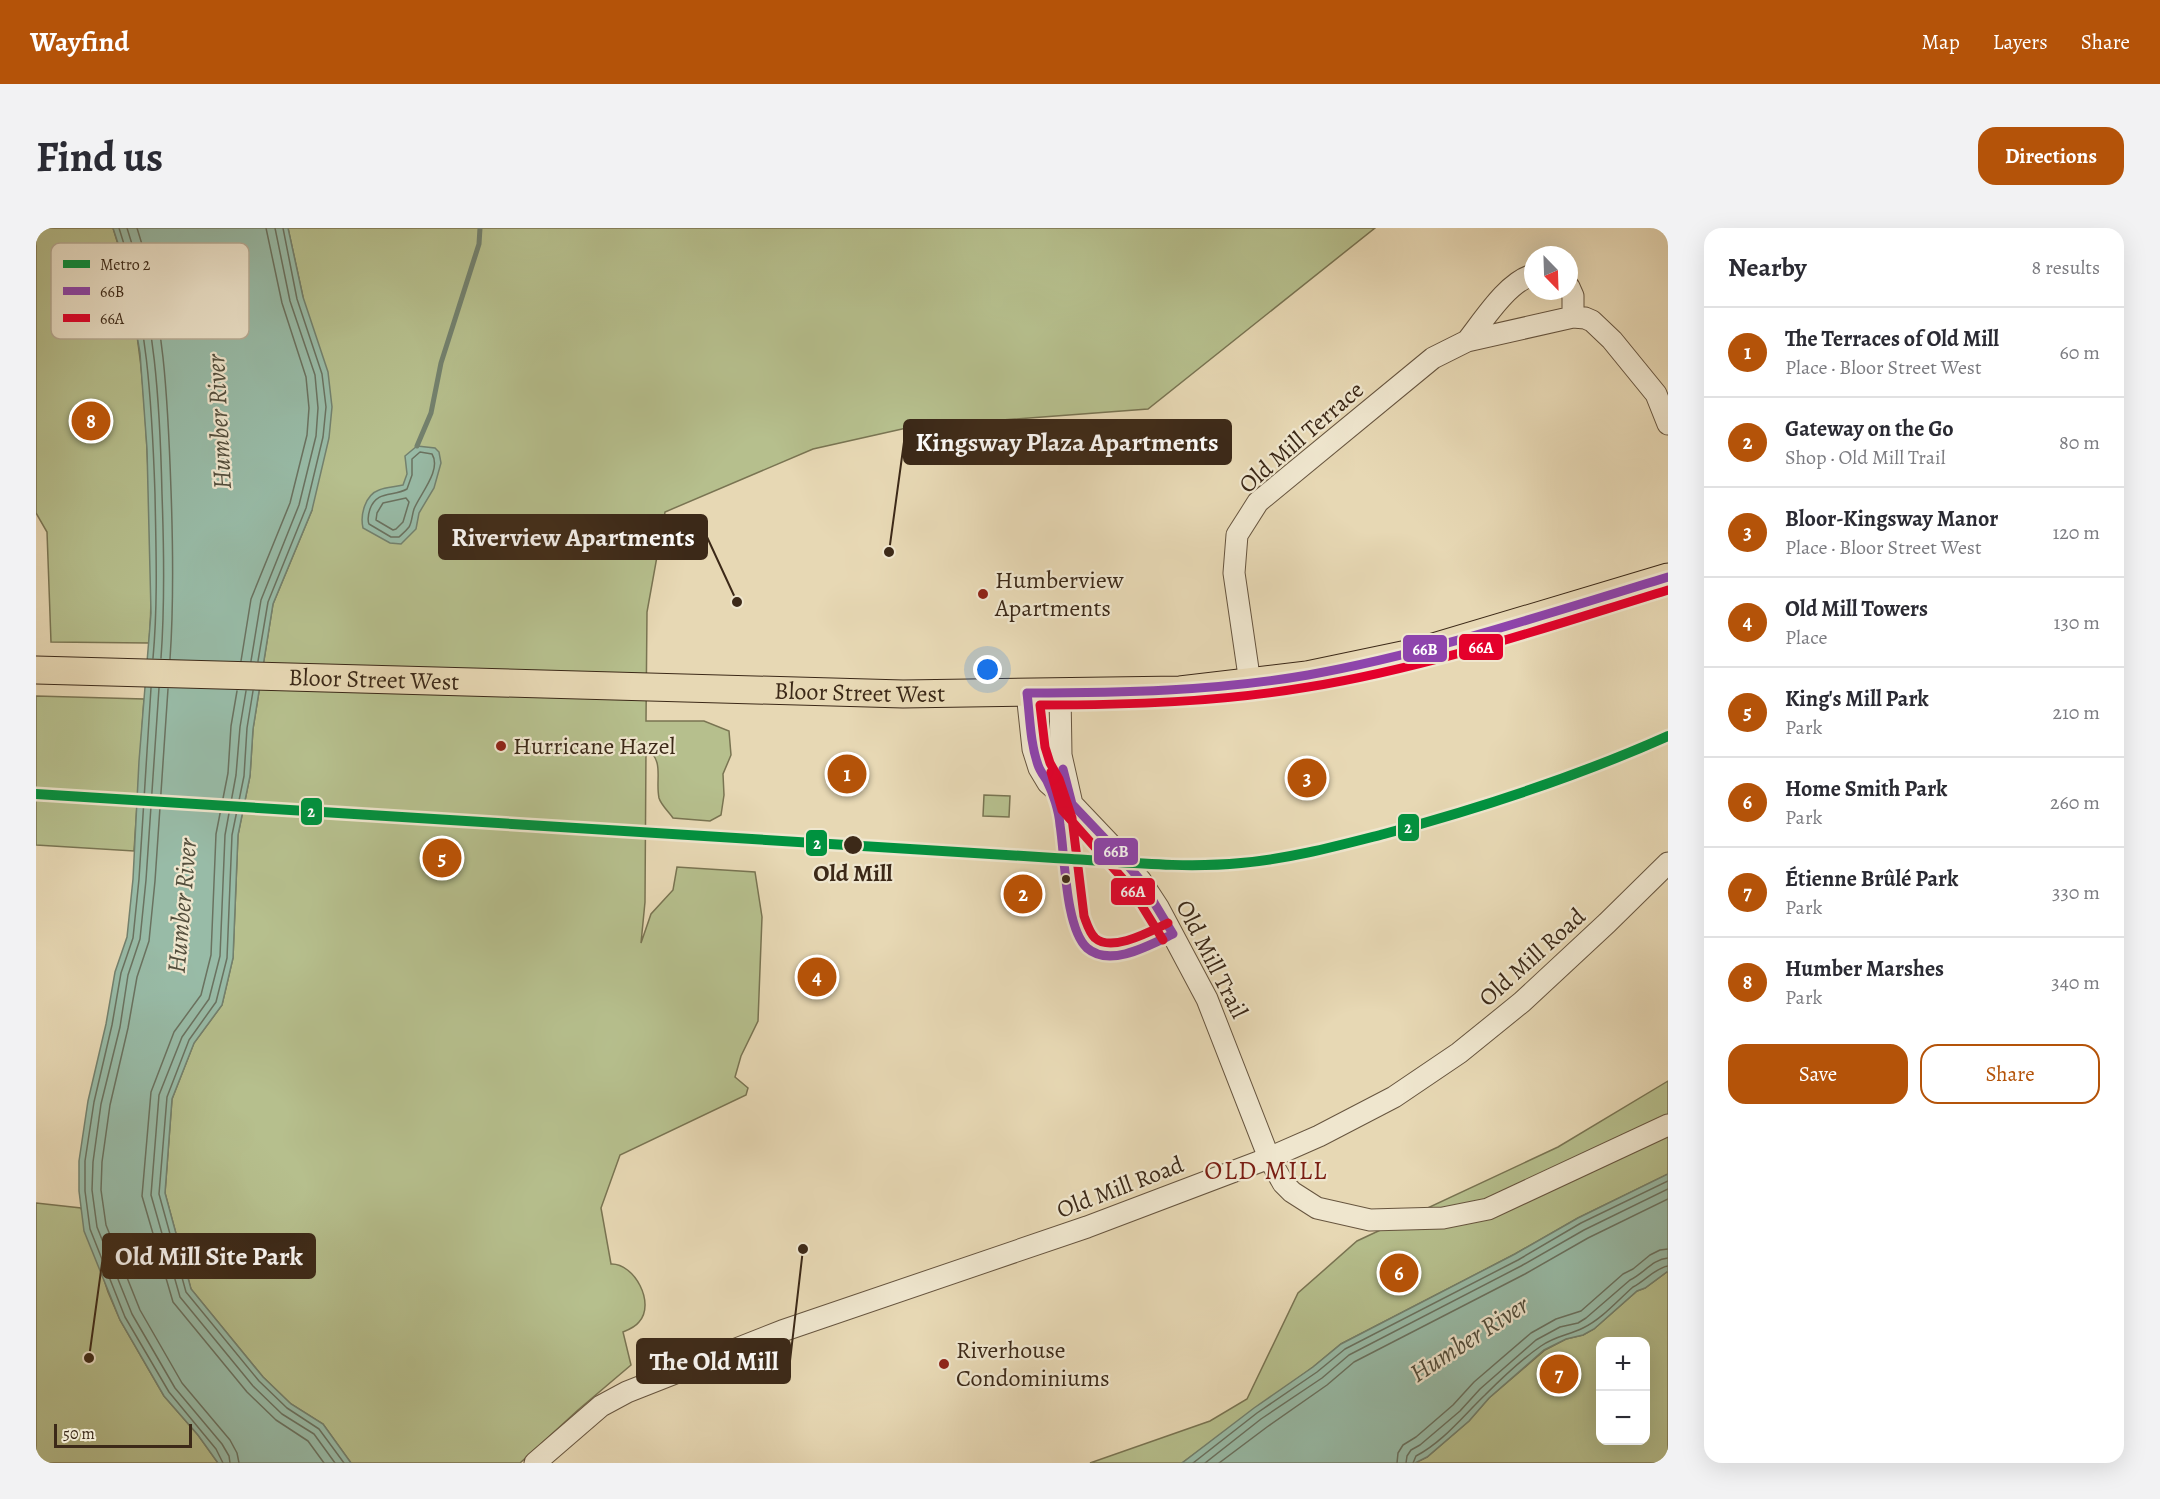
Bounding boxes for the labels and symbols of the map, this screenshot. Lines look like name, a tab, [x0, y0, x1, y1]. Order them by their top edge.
legend	[51, 243, 249, 339]
north arrow	[1524, 246, 1578, 300]
text: Metro 2	[100, 254, 151, 276]
text: 66B	[100, 281, 124, 303]
text: 66A	[100, 308, 125, 330]
water label: Humber River	[198, 353, 240, 490]
street label: Old Mill Terrace	[1232, 374, 1370, 500]
pin: 8	[72, 398, 110, 444]
callout: Kingsway Plaza Apartments	[904, 420, 1231, 464]
text: Kingsway Plaza Apartments	[915, 425, 1219, 460]
callout: Riverview Apartments	[439, 515, 707, 559]
text: Riverview Apartments	[451, 520, 695, 555]
place label: Humberview Apartments	[994, 564, 1124, 624]
marker: Humberview Apartments	[976, 587, 990, 601]
line badge: 66A	[1458, 633, 1504, 661]
line badge: 66B	[1402, 634, 1448, 663]
text: 66A	[1469, 637, 1494, 659]
text: 66B	[1413, 639, 1437, 661]
your location	[973, 655, 1002, 684]
street label: Bloor Street West	[288, 661, 460, 698]
street label: Bloor Street West	[774, 674, 945, 710]
place label: Hurricane Hazel	[513, 730, 676, 762]
marker: Hurricane Hazel	[494, 739, 508, 753]
pin: 1	[828, 752, 866, 796]
pin: 3	[1288, 756, 1326, 800]
line badge: 2	[300, 797, 323, 826]
text: 2	[307, 801, 315, 823]
line badge: 2	[1397, 813, 1420, 842]
text: 2	[1404, 817, 1412, 839]
line badge: 2	[805, 829, 828, 857]
text: 2	[813, 833, 821, 855]
marker: Old Mill	[842, 834, 864, 856]
water label: Humber River	[159, 836, 205, 975]
pin: 5	[422, 836, 462, 880]
line badge: 66B	[1093, 837, 1139, 866]
text: 66B	[1104, 841, 1128, 863]
place label: Old Mill	[813, 857, 893, 889]
pin: 2	[1004, 872, 1042, 916]
unlabelled marker	[1060, 873, 1072, 885]
line badge: 66A	[1110, 877, 1156, 906]
text: 66A	[1121, 881, 1146, 903]
street label: Old Mill Trail	[1169, 894, 1256, 1024]
street label: Old Mill Road	[1472, 900, 1592, 1014]
pin: 4	[798, 954, 836, 999]
street label: Old Mill Road	[1052, 1148, 1188, 1226]
district label: OLD MILL	[1204, 1153, 1328, 1188]
callout: Old Mill Site Park	[103, 1234, 315, 1278]
text: Old Mill Site Park	[115, 1239, 303, 1274]
pin: 6	[1380, 1250, 1418, 1296]
water label: Humber River	[1403, 1287, 1536, 1391]
place label: Riverhouse Condominiums	[956, 1334, 1110, 1394]
callout: The Old Mill	[637, 1339, 790, 1383]
text: The Old Mill	[649, 1344, 779, 1379]
pin: 7	[1540, 1352, 1579, 1396]
marker: Riverhouse Condominiums	[937, 1357, 951, 1371]
scale bar	[54, 1421, 192, 1448]

